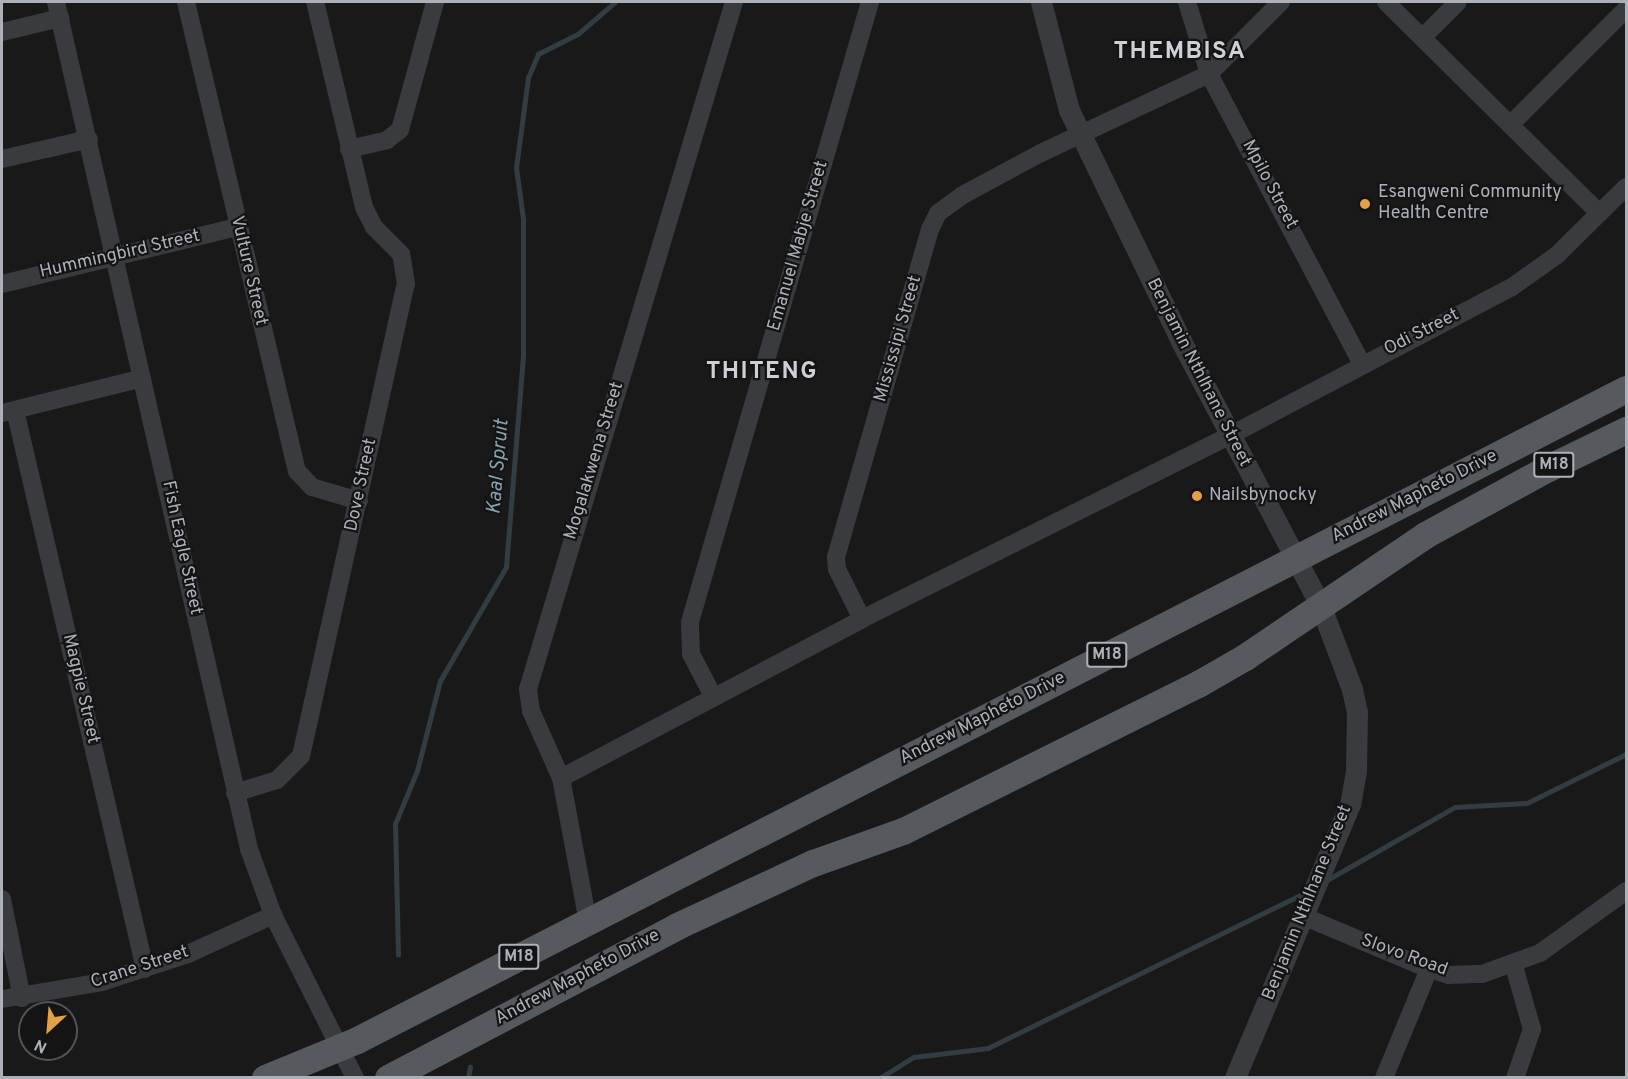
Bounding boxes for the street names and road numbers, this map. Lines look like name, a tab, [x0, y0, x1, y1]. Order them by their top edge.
street label: Mpilo Street	[1237, 137, 1301, 233]
street label: Emanuel Mabje Street	[764, 158, 834, 334]
street label: Vulture Street	[225, 214, 271, 328]
street label: Hummingbird Street	[38, 226, 202, 284]
street label: Mississipi Street	[871, 273, 927, 405]
street label: Benjamin Nthlhane Street	[1141, 275, 1255, 471]
street label: Odi Street	[1381, 305, 1463, 361]
street label: Mogalakwena Street	[561, 379, 629, 543]
street label: Dove Street	[342, 436, 382, 534]
street label: Andrew Mapheto Drive	[1329, 446, 1501, 548]
road number: M18	[1533, 452, 1575, 478]
street label: Fish Eagle Street	[156, 479, 206, 617]
street label: Magpie Street	[57, 632, 103, 746]
road number: M18	[1086, 642, 1128, 668]
street label: Andrew Mapheto Drive	[897, 668, 1069, 770]
street label: Benjamin Nthlhane Street	[1259, 802, 1357, 1004]
street label: Andrew Mapheto Drive	[492, 925, 664, 1031]
street label: Slovo Road	[1358, 930, 1450, 982]
street label: Crane Street	[88, 942, 192, 994]
road number: M18	[498, 944, 540, 970]

